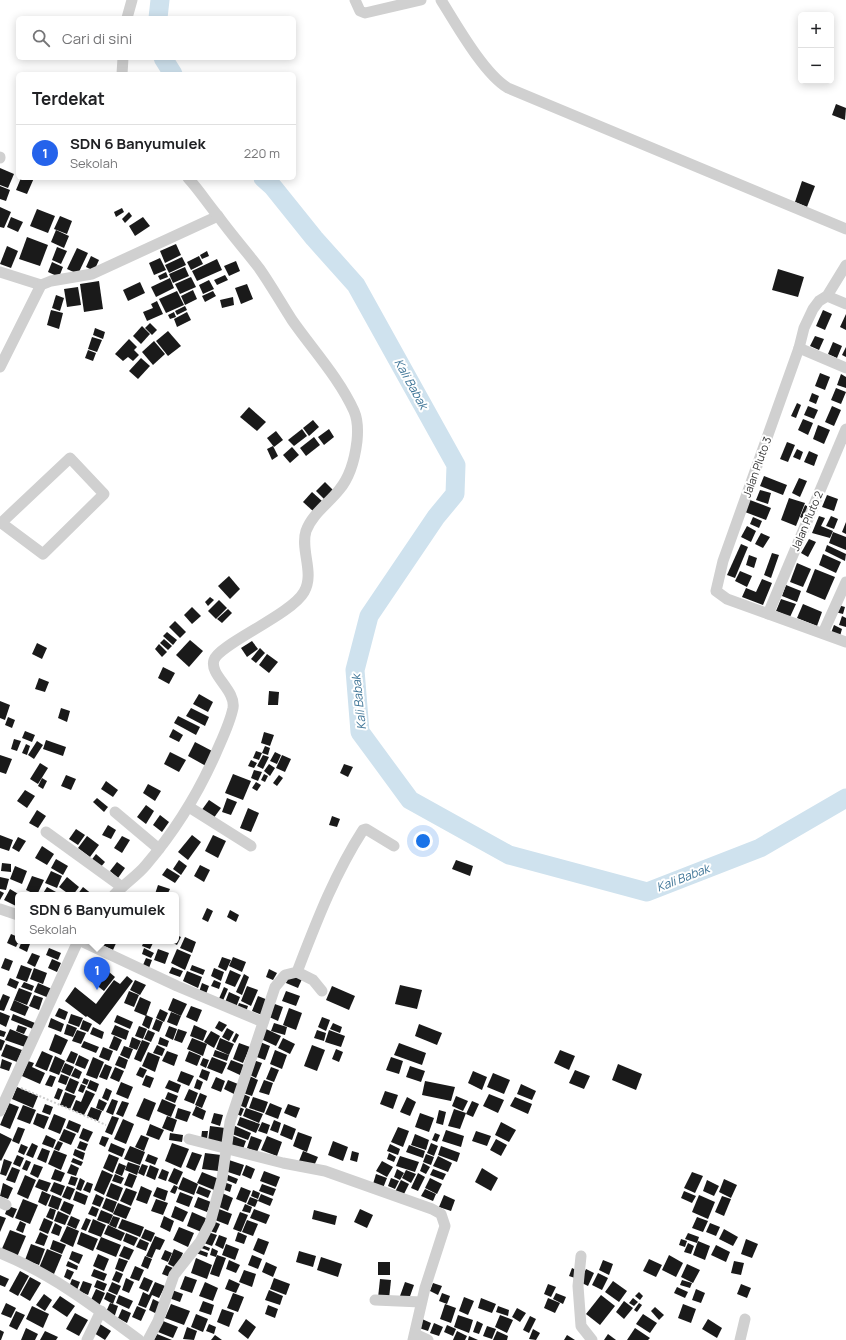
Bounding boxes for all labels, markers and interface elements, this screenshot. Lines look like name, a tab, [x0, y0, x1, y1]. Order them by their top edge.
map controls	[798, 12, 834, 84]
button: +	[798, 12, 834, 48]
search box	[16, 16, 296, 60]
icon: search	[30, 27, 52, 49]
text: Cari di sini	[62, 28, 132, 49]
button: −	[798, 48, 834, 84]
text: Terdekat	[32, 87, 105, 110]
text: SDN 6 Banyumulek	[70, 133, 206, 154]
text: 1	[42, 144, 48, 162]
text: 220 m	[244, 144, 280, 162]
text: Sekolah	[70, 154, 118, 172]
water label: Kali Babak	[391, 355, 433, 414]
street label: Jalan Pluto 3	[739, 434, 774, 499]
street label: Jalan Pluto 2	[787, 489, 826, 553]
water label: Kali Babak	[347, 672, 370, 731]
your location	[413, 831, 433, 851]
water label: Kali Babak	[654, 859, 714, 895]
popup	[15, 892, 179, 944]
text: SDN 6 Banyumulek	[29, 899, 165, 920]
text: Sekolah	[29, 920, 77, 938]
pin: 1	[84, 957, 110, 990]

